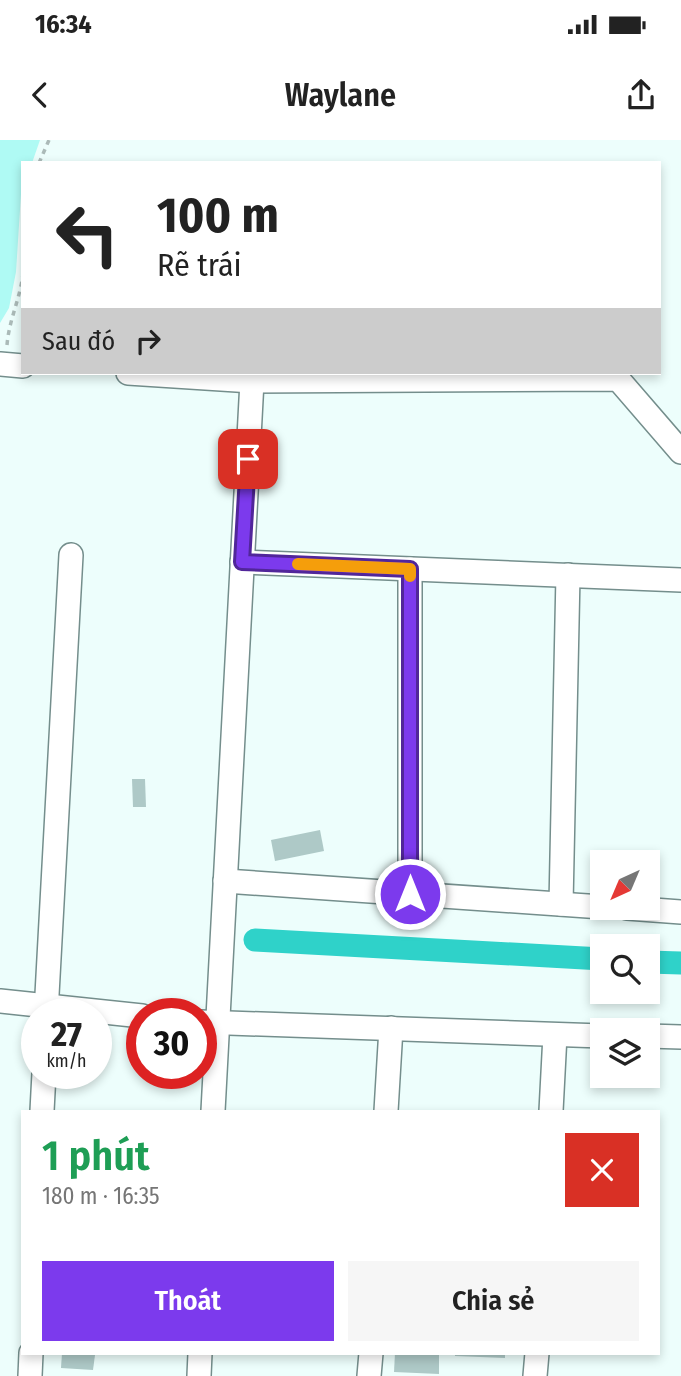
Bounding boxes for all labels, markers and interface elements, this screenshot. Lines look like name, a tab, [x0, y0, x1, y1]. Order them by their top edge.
text: 16:34	[35, 9, 92, 40]
icon: back	[21, 76, 59, 114]
text: Waylane	[285, 76, 396, 114]
icon: share	[622, 76, 660, 114]
text: 100 m	[157, 186, 279, 245]
icon: left	[42, 189, 133, 280]
text: Rẽ trái	[157, 246, 242, 284]
icon: right	[129, 322, 167, 360]
text: Sau đó	[42, 326, 115, 357]
pin	[218, 429, 278, 489]
icon: arrive	[229, 440, 267, 478]
north arrow	[590, 850, 660, 920]
map controls	[590, 850, 660, 1088]
position arrow	[373, 857, 447, 931]
button: search	[590, 934, 660, 1004]
speed limit sign: 30	[126, 998, 217, 1089]
text: 27	[51, 1013, 82, 1055]
button: layers	[590, 1018, 660, 1088]
text: km/h	[46, 1050, 87, 1072]
text: 1 phút	[42, 1131, 150, 1181]
button: close	[565, 1133, 639, 1207]
text: 180 m · 16:35	[42, 1182, 160, 1210]
button: Thoát	[42, 1261, 334, 1341]
button: Chia sẻ	[348, 1261, 639, 1341]

